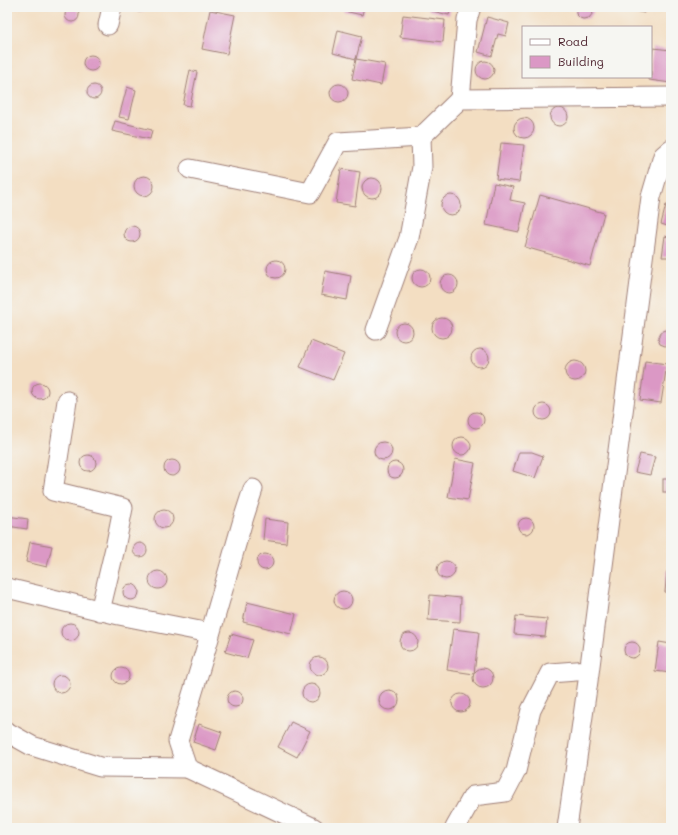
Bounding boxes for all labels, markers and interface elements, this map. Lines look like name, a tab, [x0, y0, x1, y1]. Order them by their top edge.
legend	[522, 26, 652, 78]
text: Road	[558, 33, 588, 49]
text: Building	[558, 53, 604, 69]

